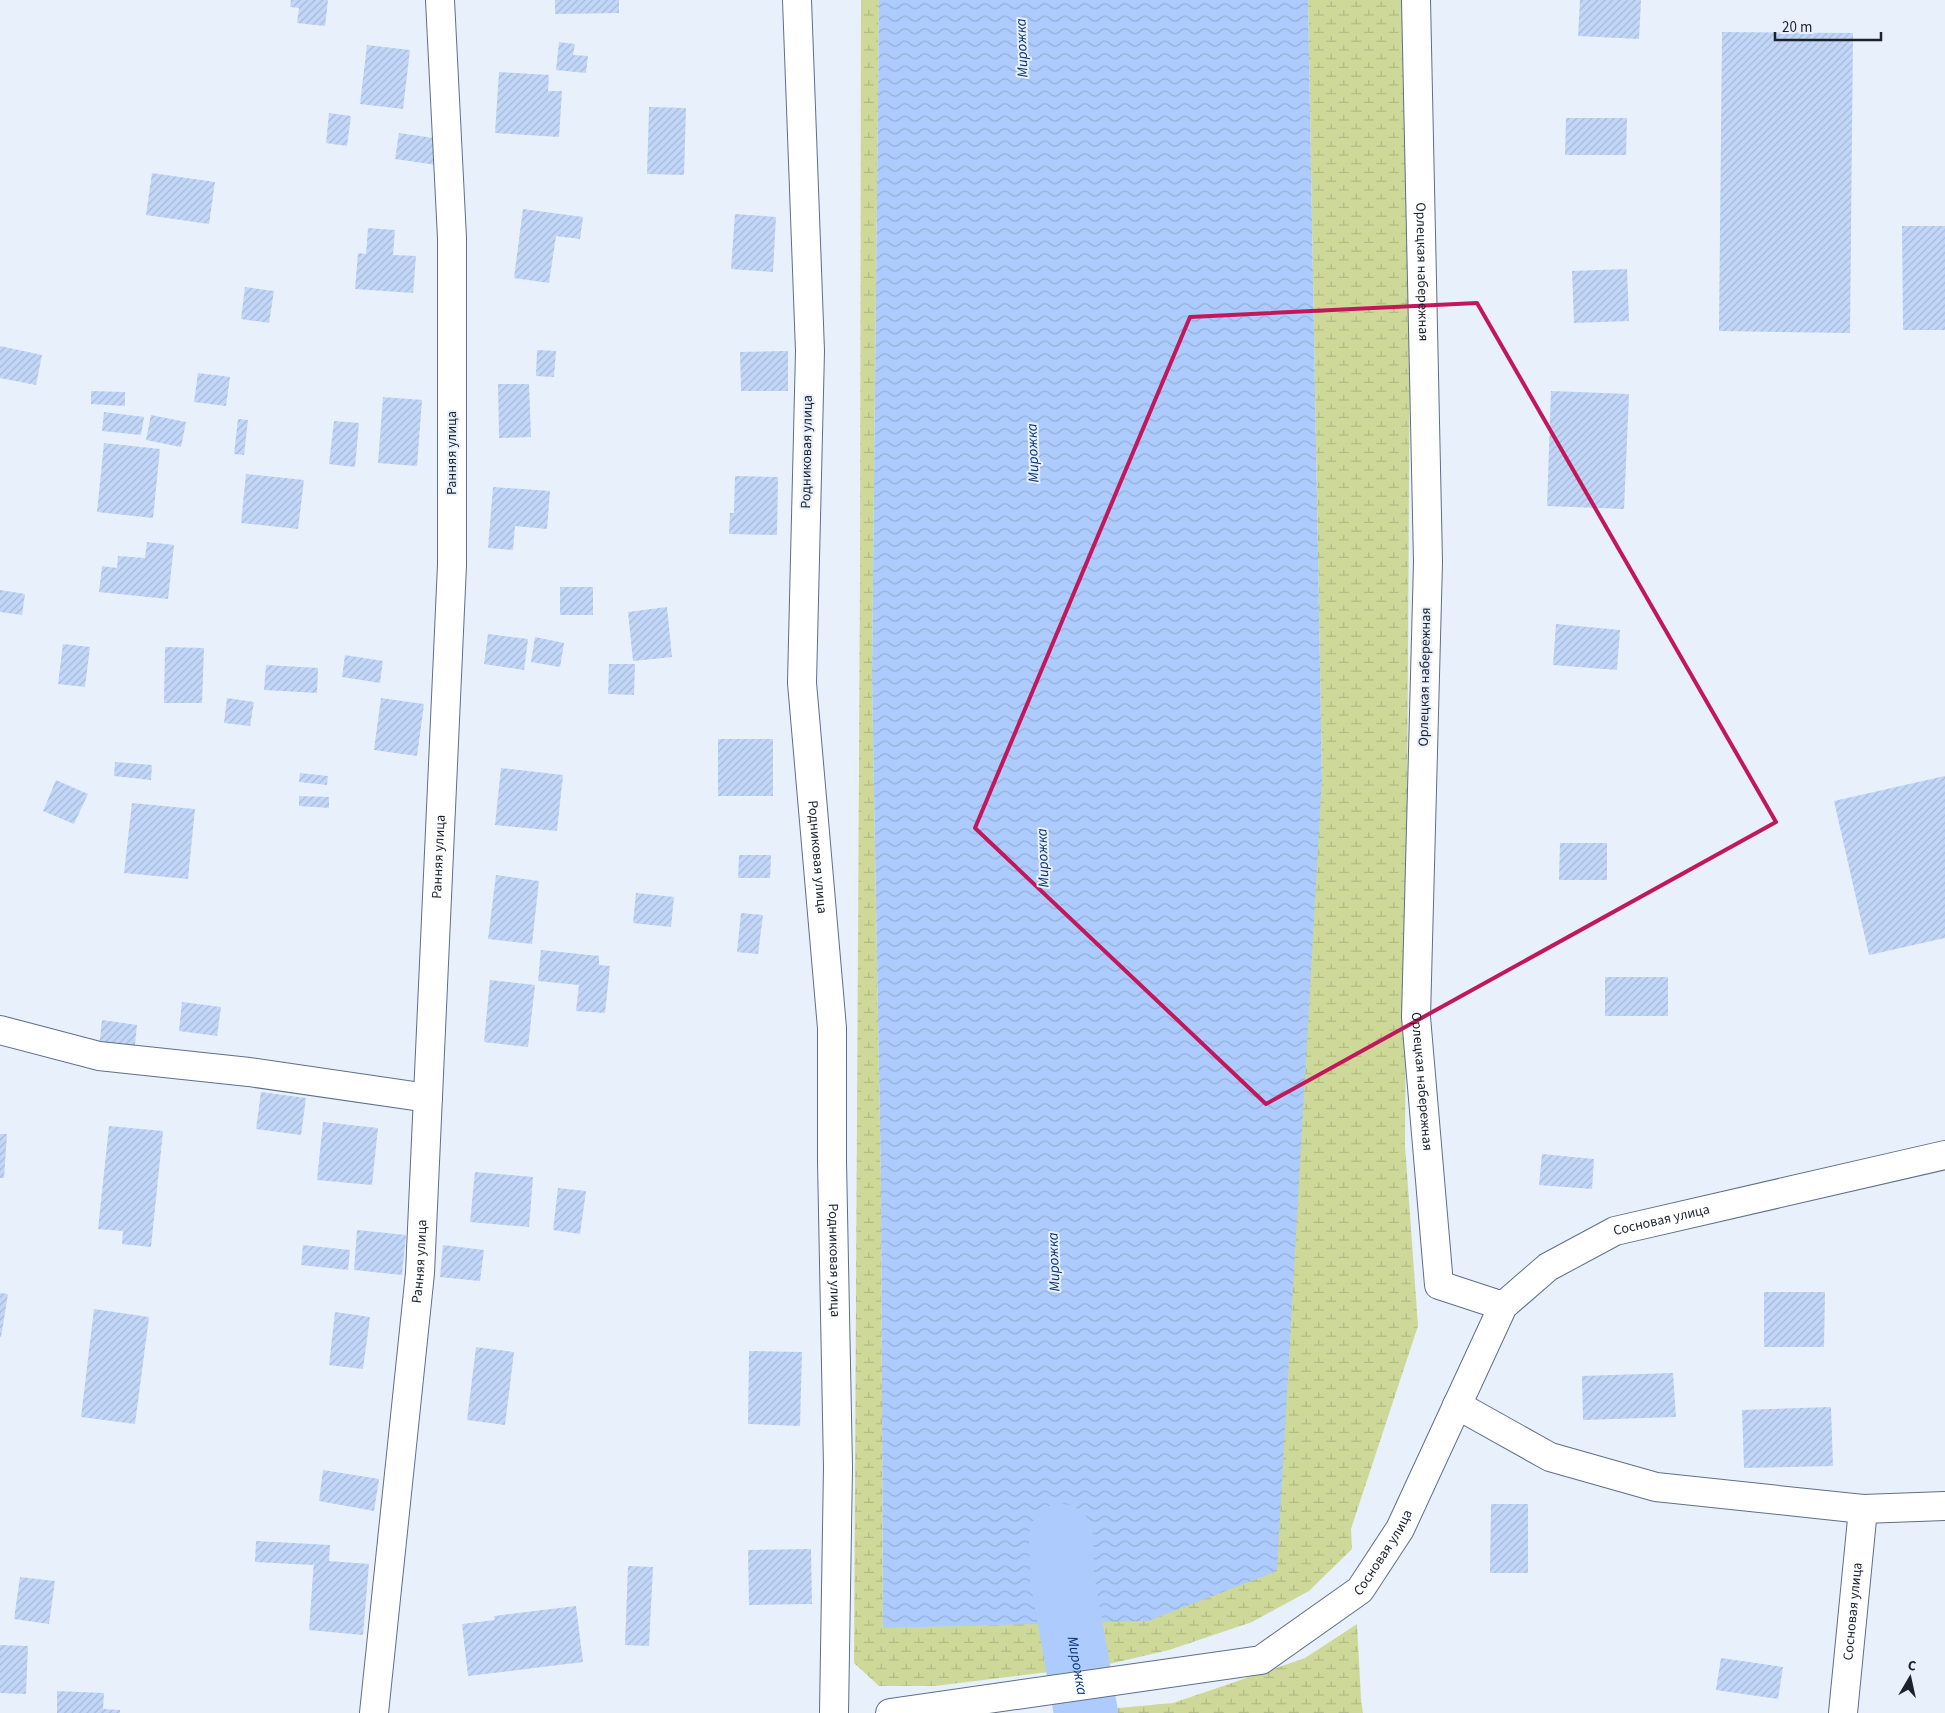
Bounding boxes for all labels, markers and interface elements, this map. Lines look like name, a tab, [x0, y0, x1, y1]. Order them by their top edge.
scale bar	[1775, 10, 1881, 42]
text: 20 m	[1782, 17, 1812, 38]
water label: Мирожка	[1010, 18, 1034, 78]
street label: Орлецкая набережная	[1410, 202, 1433, 342]
street label: Родниковая улица	[796, 395, 818, 509]
street label: Ранняя улица	[442, 411, 462, 495]
water label: Мирожка	[1021, 423, 1045, 483]
street label: Орлецкая набережная	[1414, 607, 1436, 747]
street label: Родниковая улица	[802, 800, 832, 915]
street label: Ранняя улица	[427, 814, 451, 899]
water label: Мирожка	[1031, 828, 1055, 888]
street label: Орлецкая набережная	[1406, 1012, 1437, 1152]
street label: Сосновая улица	[1611, 1199, 1712, 1241]
street label: Родниковая улица	[823, 1203, 845, 1317]
street label: Ранняя улица	[407, 1219, 432, 1304]
water label: Мирожка	[1042, 1232, 1066, 1292]
street label: Сосновая улица	[1350, 1506, 1418, 1601]
street label: Сосновая улица	[1838, 1562, 1868, 1661]
water label: Мирожка	[1062, 1634, 1093, 1697]
north arrow	[1885, 1653, 1935, 1703]
text: С	[1906, 1656, 1917, 1677]

